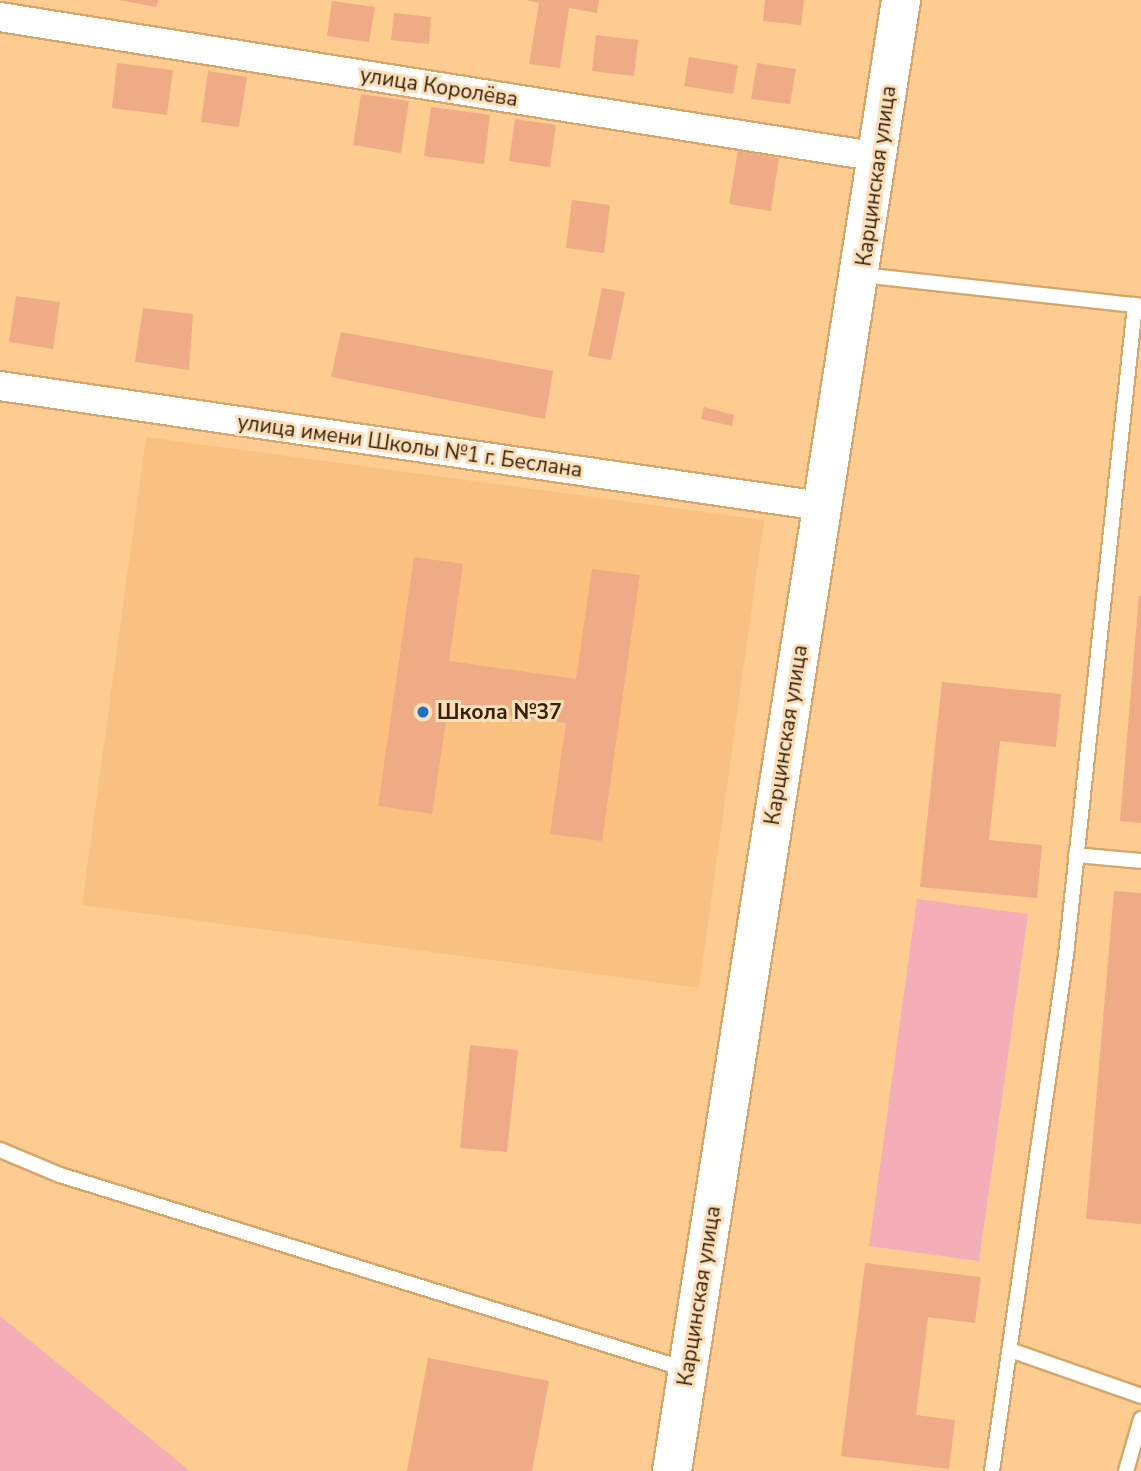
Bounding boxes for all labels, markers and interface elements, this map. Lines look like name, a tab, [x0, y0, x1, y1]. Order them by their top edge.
street label: улица Королёва	[358, 62, 520, 112]
street label: Карцинская улица	[851, 84, 901, 268]
street label: улица имени Школы №1 г. Беслана	[236, 409, 584, 483]
street label: Карцинская улица	[759, 643, 813, 827]
place label: Школа №37	[437, 699, 562, 725]
marker: Школа №37	[415, 704, 431, 720]
street label: Карцинская улица	[672, 1204, 726, 1388]

